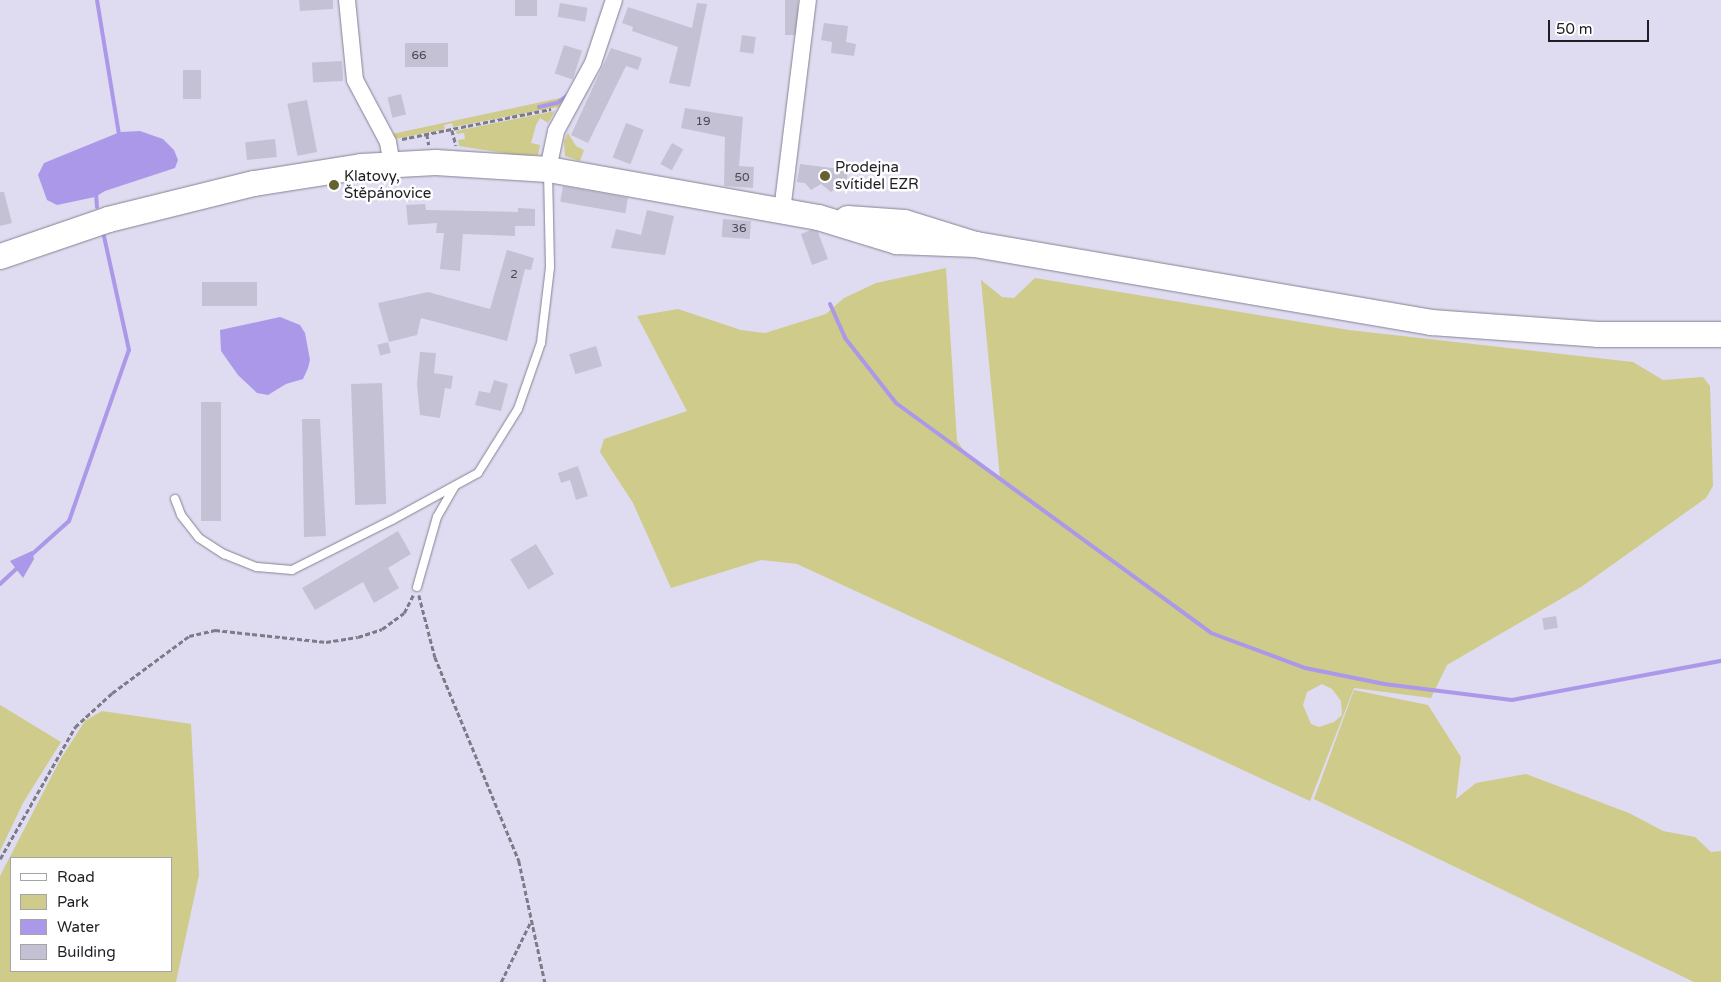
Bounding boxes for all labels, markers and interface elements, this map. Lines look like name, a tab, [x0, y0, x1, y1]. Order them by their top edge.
scale bar	[1551, 10, 1652, 42]
text: 50 m	[1556, 20, 1593, 38]
house number: 66	[411, 49, 427, 63]
house number: 19	[695, 115, 711, 129]
place label: Prodejna svítidel EZR	[835, 158, 919, 193]
place label: Klatovy, Štěpánovice	[344, 167, 431, 202]
marker: Prodejna svítidel EZR	[819, 170, 831, 182]
house number: 50	[734, 171, 750, 185]
marker: Klatovy, Štěpánovice	[328, 179, 340, 191]
house number: 36	[731, 222, 747, 236]
house number: 2	[510, 268, 518, 282]
legend	[10, 857, 172, 972]
text: Road	[57, 868, 95, 886]
text: Park	[57, 893, 89, 911]
text: Water	[57, 918, 100, 936]
text: Building	[57, 943, 116, 961]

